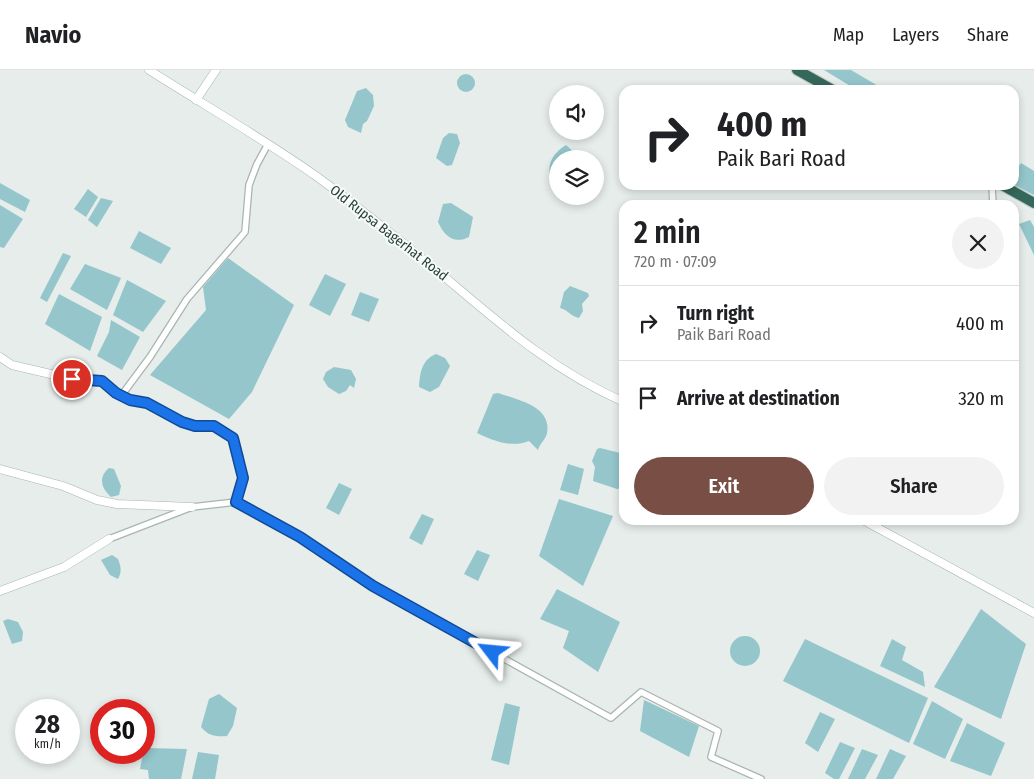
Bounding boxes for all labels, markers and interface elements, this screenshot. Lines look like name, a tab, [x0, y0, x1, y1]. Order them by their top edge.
text: Navio	[25, 21, 81, 49]
text: Map	[833, 24, 864, 46]
text: Layers	[892, 24, 939, 46]
text: Share	[967, 24, 1009, 46]
map controls	[549, 85, 604, 205]
button: sound	[549, 85, 604, 140]
text: 400 m	[717, 103, 807, 145]
icon: right	[634, 105, 699, 170]
text: Paik Bari Road	[717, 145, 846, 172]
button: layers	[549, 150, 604, 205]
street label: Old Rupsa Bagerhat Road	[327, 182, 451, 284]
text: 2 min	[634, 215, 701, 251]
button: close	[952, 217, 1004, 269]
text: 720 m · 07:09	[634, 252, 717, 271]
text: Turn right	[677, 302, 754, 325]
icon: right	[634, 309, 662, 337]
text: 400 m	[956, 312, 1004, 335]
text: Paik Bari Road	[677, 325, 771, 344]
pin	[51, 358, 93, 400]
icon: arrive	[58, 365, 86, 393]
icon: arrive	[634, 384, 662, 412]
text: Arrive at destination	[677, 387, 840, 410]
text: 320 m	[958, 387, 1004, 410]
button: Exit	[634, 457, 814, 515]
button: Share	[824, 457, 1004, 515]
position arrow	[465, 625, 517, 677]
speed limit sign: 30	[90, 699, 155, 764]
text: 28	[35, 710, 60, 740]
text: km/h	[34, 737, 61, 751]

